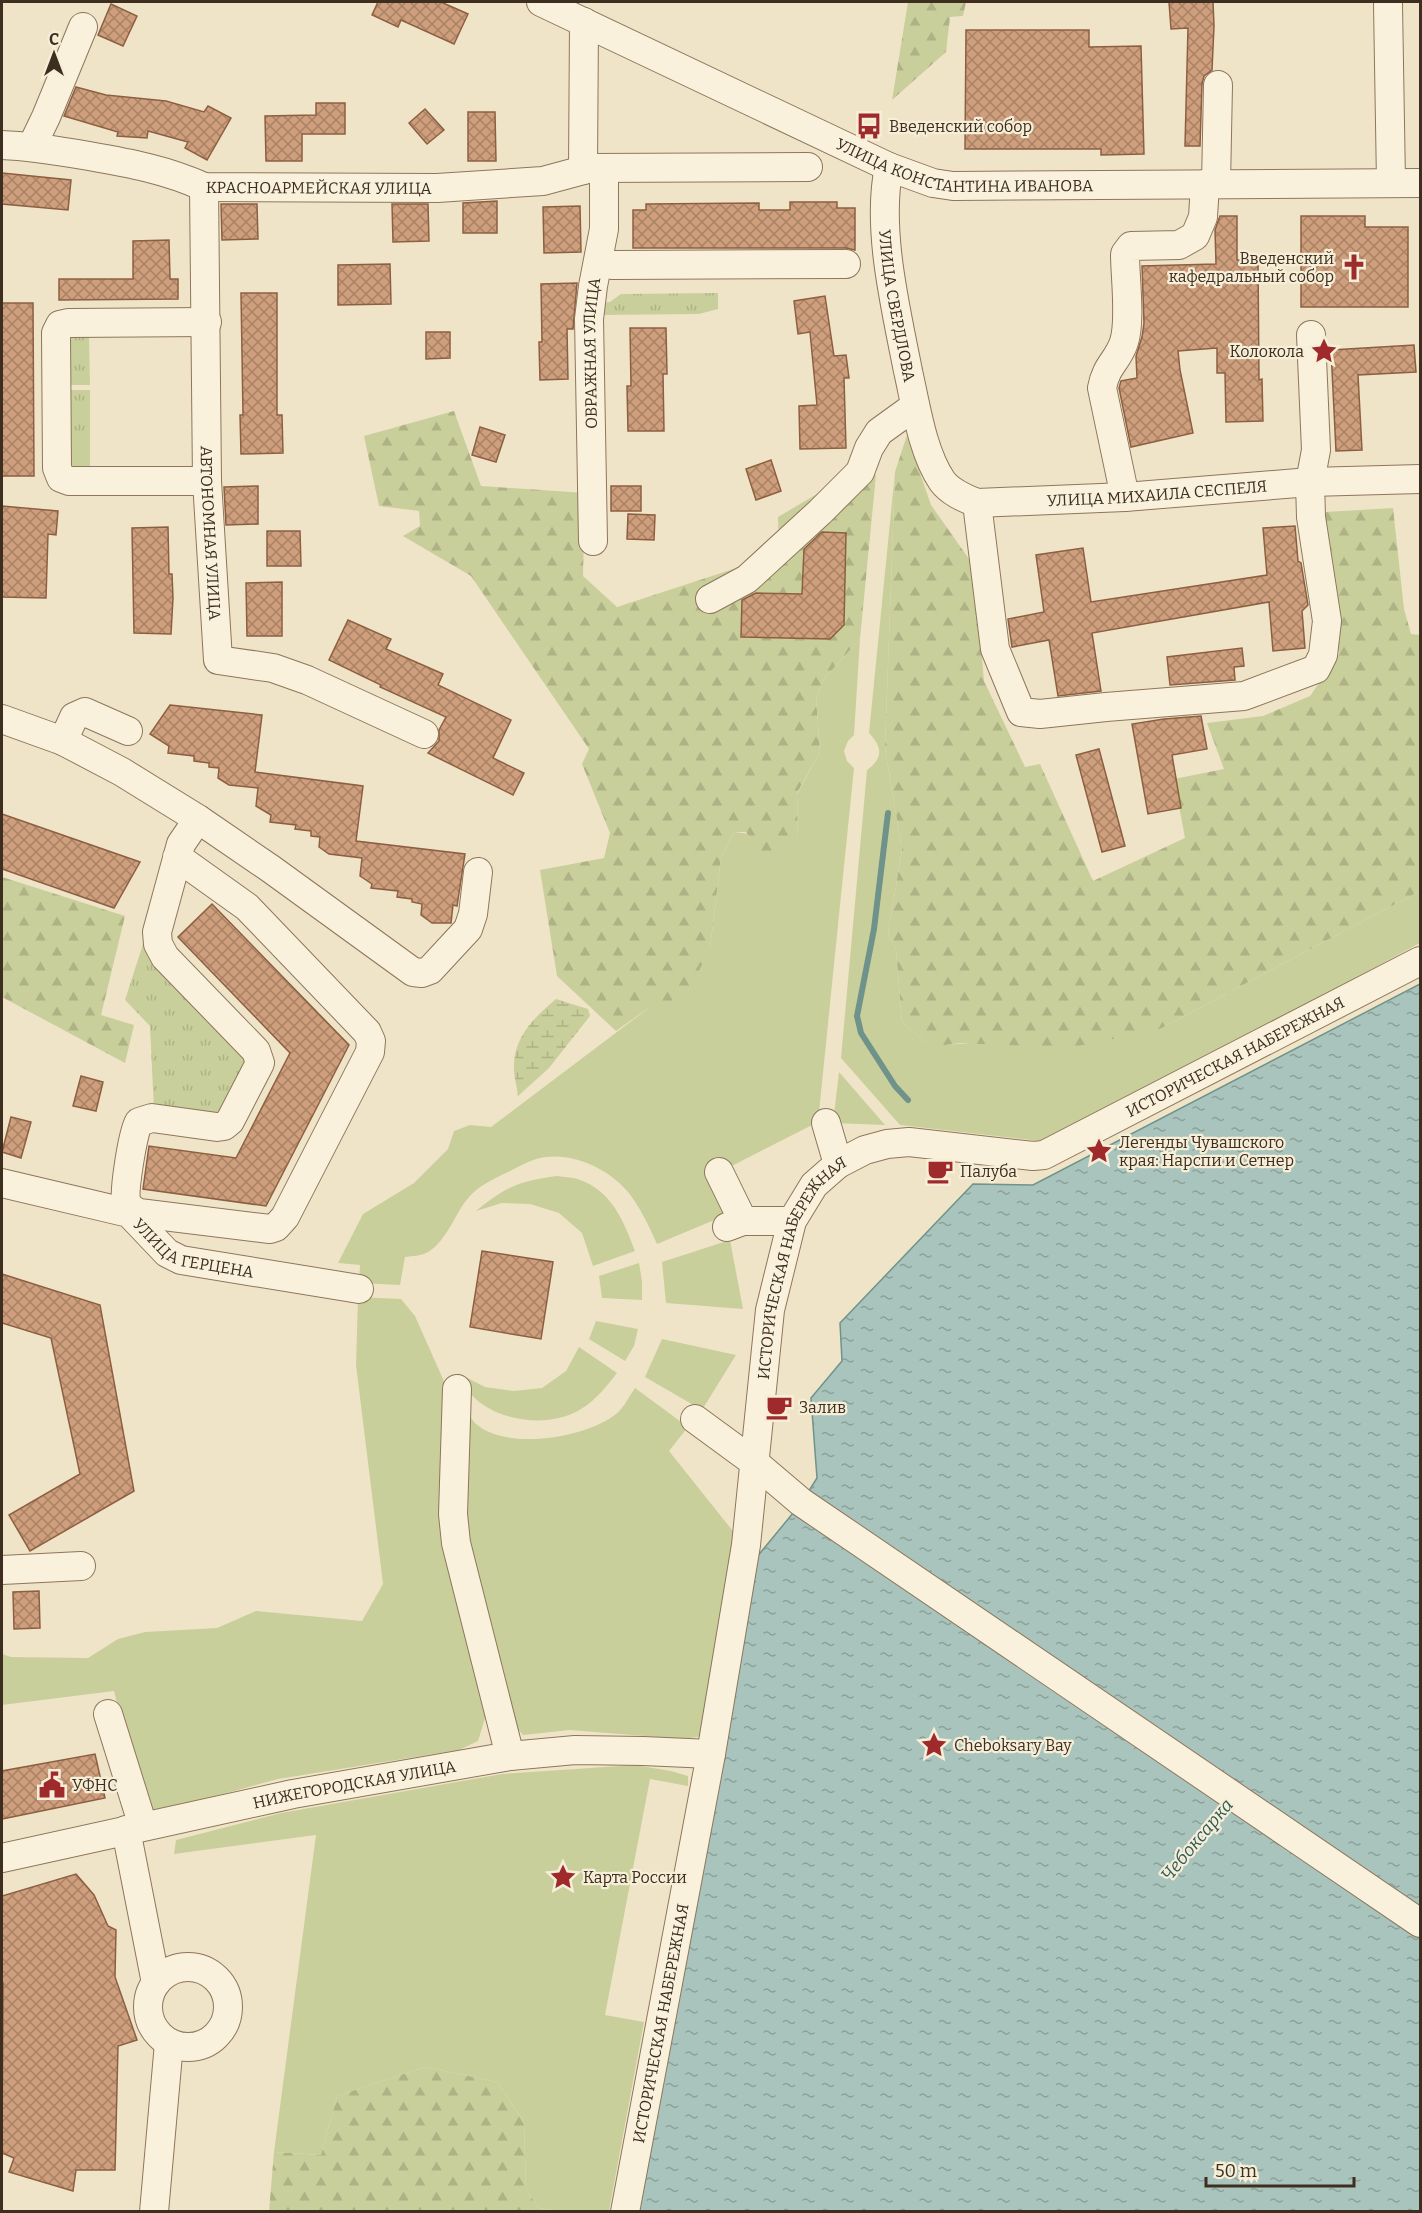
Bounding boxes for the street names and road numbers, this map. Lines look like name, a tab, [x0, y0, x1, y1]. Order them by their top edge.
street label: УЛИЦА КОНСТАНТИНА ИВАНОВА	[833, 134, 1094, 196]
street label: КРАСНОАРМЕЙСКАЯ УЛИЦА	[206, 177, 432, 197]
street label: УЛИЦА СВЕРДЛОВА	[876, 229, 920, 384]
street label: ОВРАЖНАЯ УЛИЦА	[579, 275, 604, 429]
street label: АВТОНОМНАЯ УЛИЦА	[197, 445, 225, 621]
street label: УЛИЦА МИХАИЛА СЕСПЕЛЯ	[1046, 476, 1268, 510]
street label: ИСТОРИЧЕСКАЯ НАБЕРЕЖНАЯ	[1123, 992, 1348, 1121]
street label: ИСТОРИЧЕСКАЯ НАБЕРЕЖНАЯ	[753, 1152, 849, 1380]
street label: УЛИЦА ГЕРЦЕНА	[129, 1214, 256, 1281]
street label: НИЖЕГОРОДСКАЯ УЛИЦА	[251, 1756, 458, 1812]
street label: ИСТОРИЧЕСКАЯ НАБЕРЕЖНАЯ	[629, 1902, 692, 2145]

